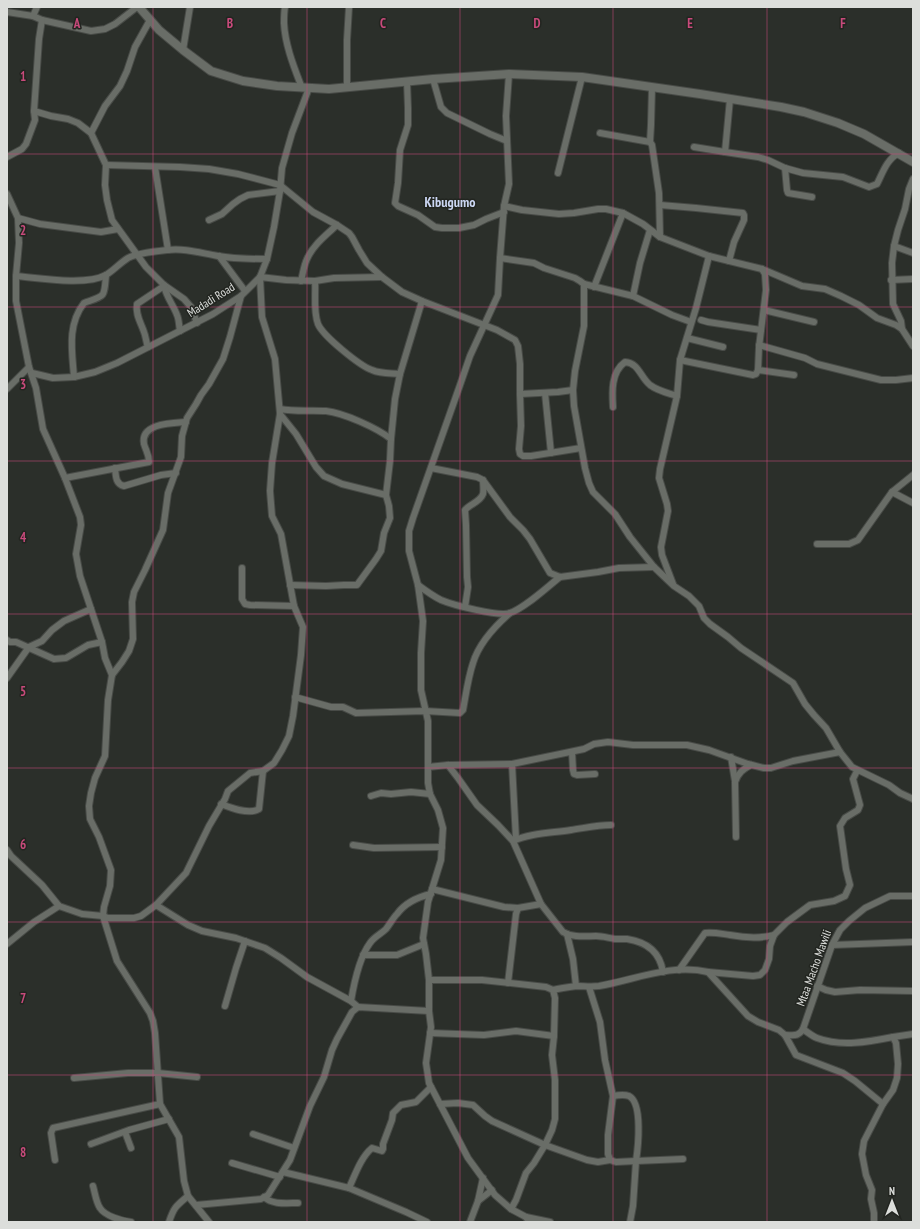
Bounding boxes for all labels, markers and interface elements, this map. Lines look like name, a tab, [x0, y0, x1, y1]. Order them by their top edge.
text: A	[73, 15, 81, 32]
text: B	[227, 15, 233, 32]
text: C	[380, 15, 386, 32]
text: D	[534, 15, 541, 32]
text: E	[687, 15, 693, 32]
text: F	[840, 15, 846, 32]
text: 1	[20, 68, 26, 85]
district label: Kibugumo	[425, 193, 475, 211]
text: 2	[20, 222, 26, 239]
street label: Madadi Road	[184, 279, 237, 320]
text: 3	[20, 376, 26, 393]
text: 4	[20, 529, 27, 546]
text: 5	[20, 683, 26, 700]
text: 6	[20, 836, 26, 853]
street label: Mtaa Macho Mawili	[793, 928, 834, 1008]
text: 7	[20, 990, 26, 1007]
text: 8	[20, 1144, 26, 1161]
north arrow	[872, 1181, 912, 1221]
text: N	[889, 1184, 895, 1198]

